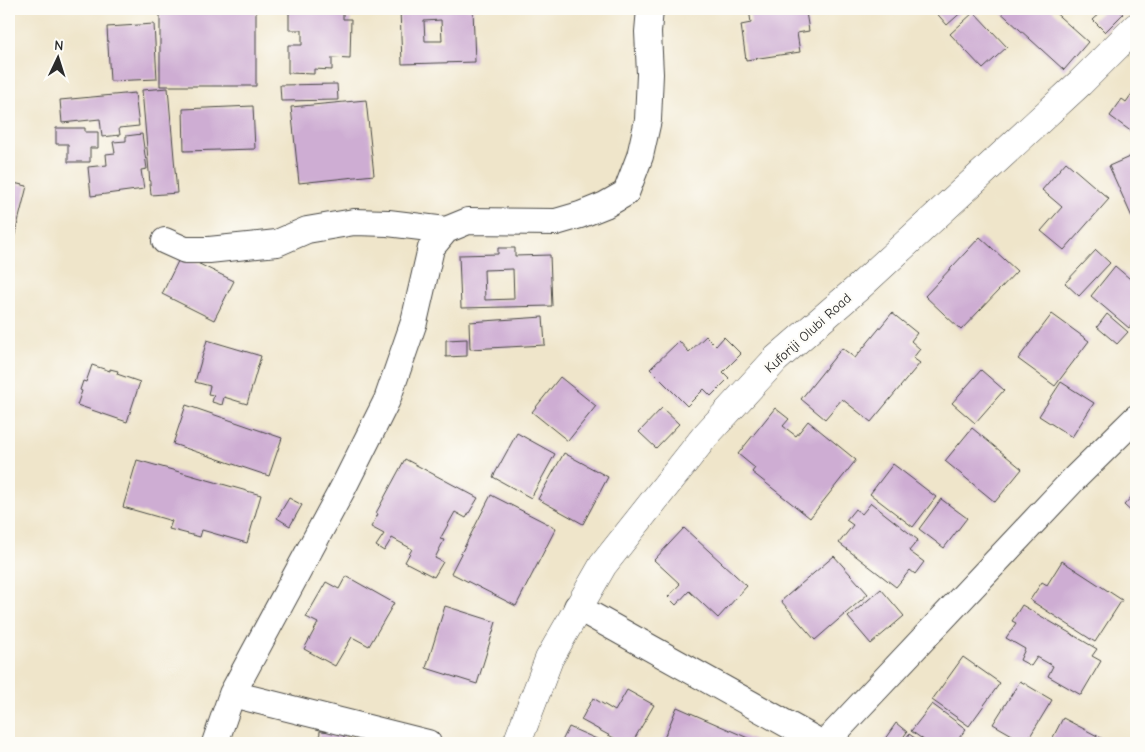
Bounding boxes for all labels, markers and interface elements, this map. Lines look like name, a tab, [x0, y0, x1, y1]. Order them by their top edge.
north arrow	[32, 32, 82, 82]
text: N	[54, 37, 64, 54]
street label: Kuforiji Olubi Road	[761, 290, 855, 376]

